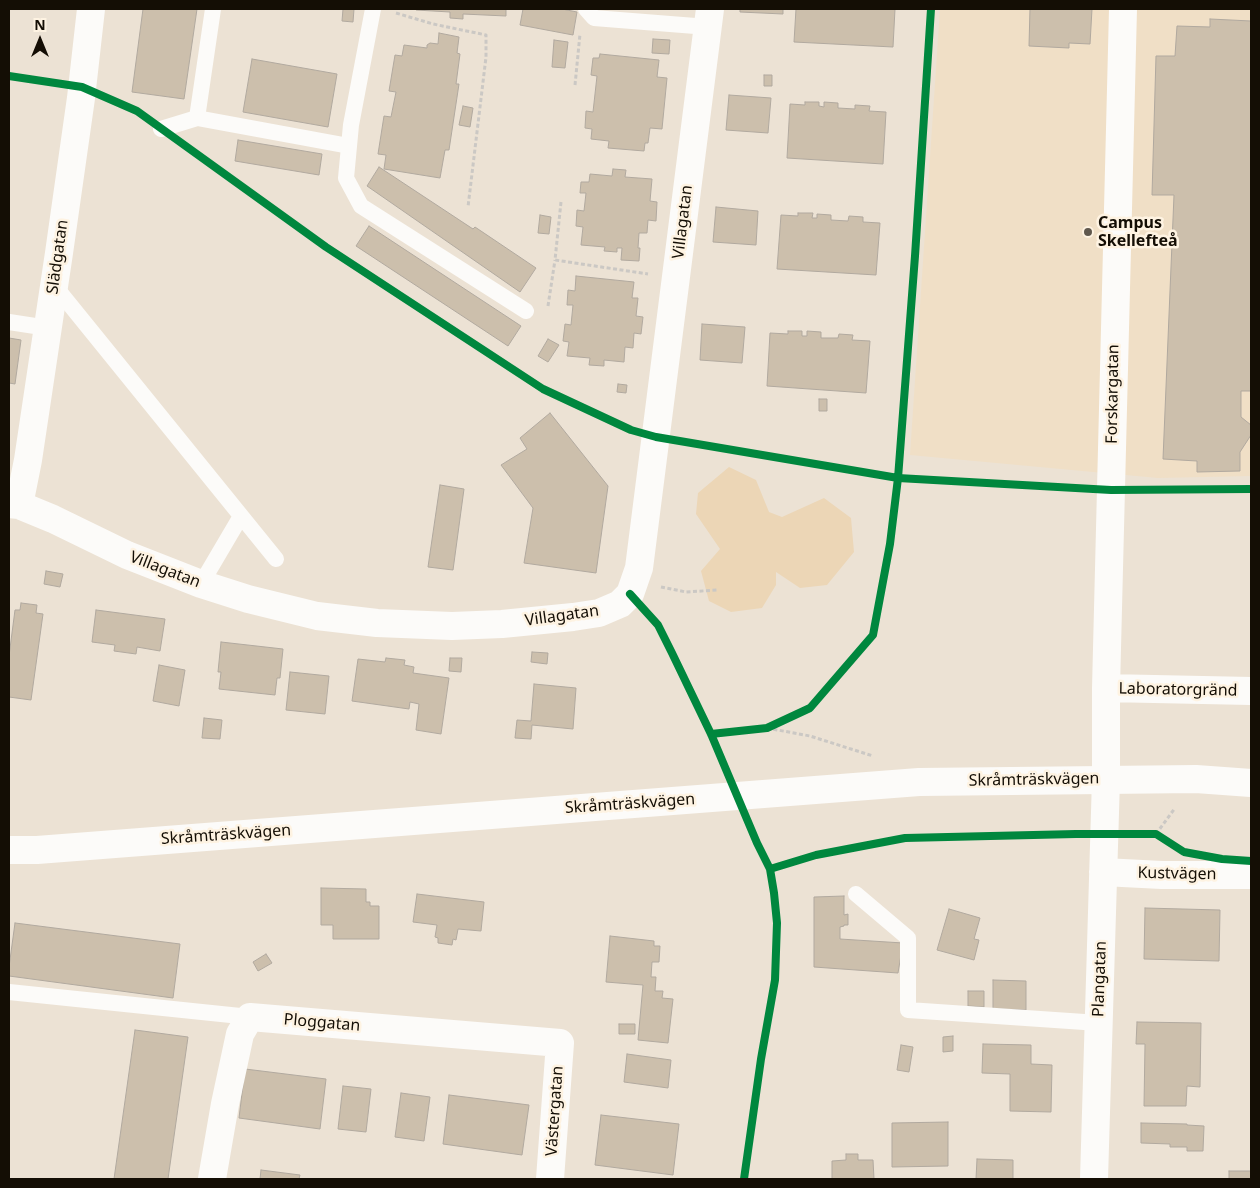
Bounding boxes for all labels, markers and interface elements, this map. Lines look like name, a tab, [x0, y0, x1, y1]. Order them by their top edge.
north arrow	[15, 15, 65, 65]
text: N	[34, 15, 46, 34]
street label: Villagatan	[669, 184, 697, 260]
place label: Campus Skellefteå	[1098, 213, 1178, 251]
street label: Slädgatan	[43, 218, 73, 296]
marker: Campus Skellefteå	[1082, 226, 1094, 238]
street label: Forskargatan	[1103, 344, 1123, 444]
street label: Villagatan	[127, 548, 203, 592]
street label: Villagatan	[524, 601, 600, 631]
street label: Laboratorgränd	[1118, 679, 1238, 701]
street label: Skråmträskvägen	[969, 769, 1099, 791]
street label: Skråmträskvägen	[564, 790, 696, 818]
street label: Skråmträskvägen	[160, 821, 292, 849]
street label: Kustvägen	[1137, 864, 1217, 884]
street label: Plangatan	[1089, 941, 1111, 1017]
street label: Ploggatan	[283, 1010, 361, 1036]
street label: Västergatan	[542, 1065, 568, 1157]

